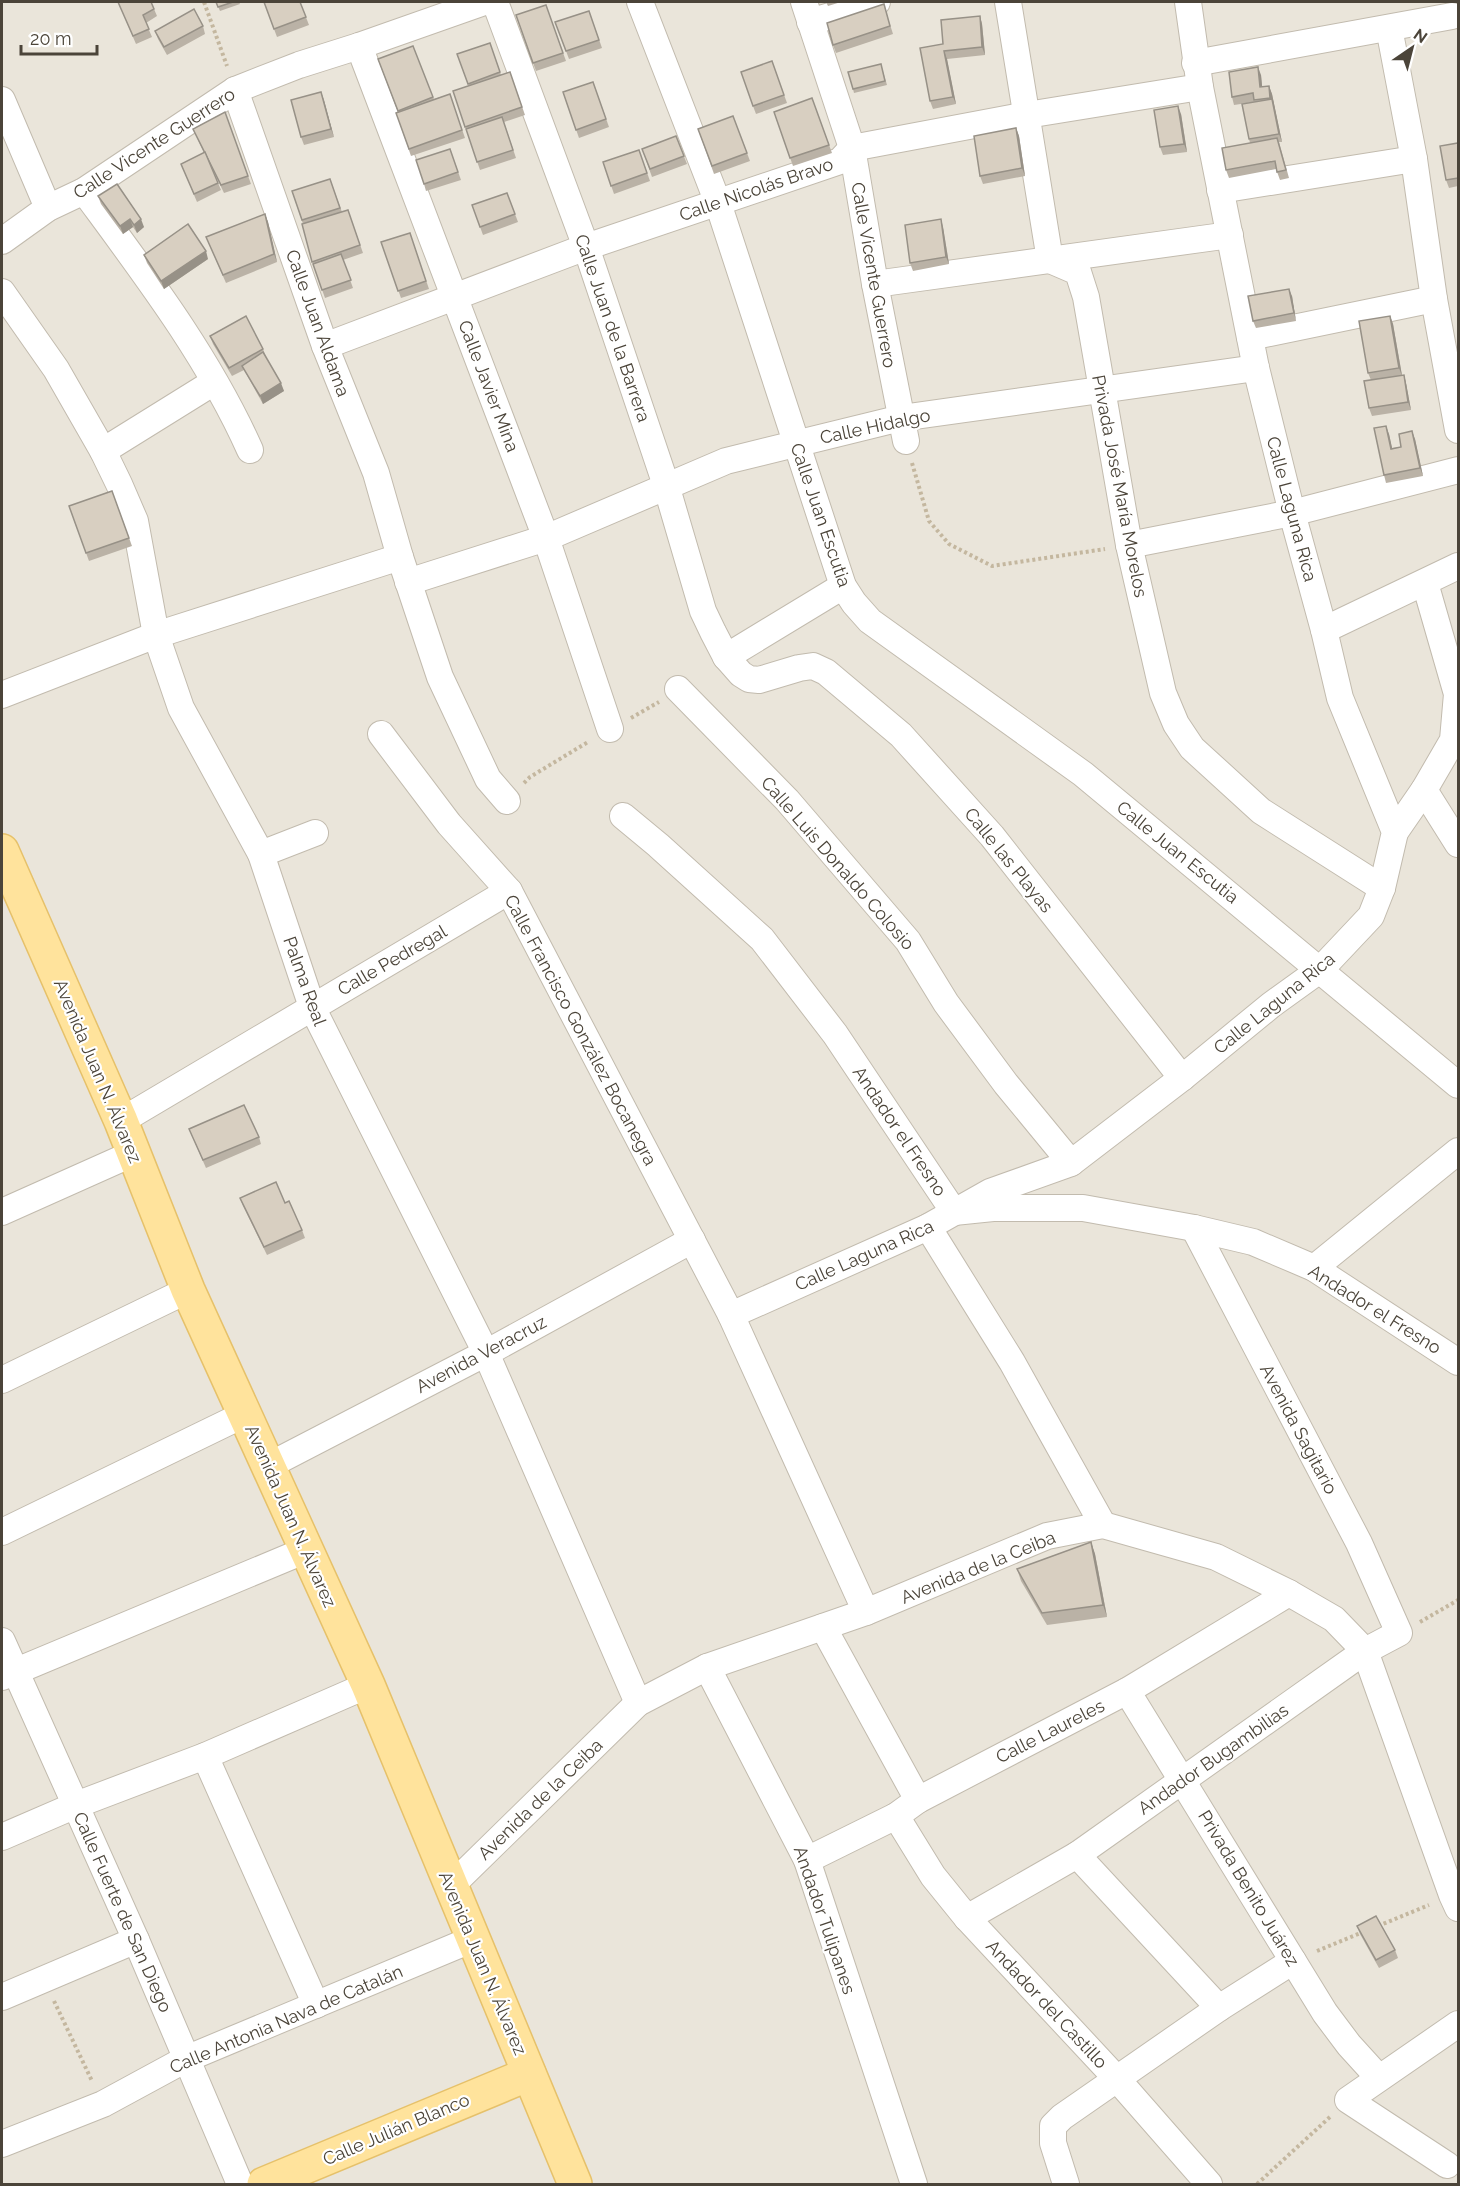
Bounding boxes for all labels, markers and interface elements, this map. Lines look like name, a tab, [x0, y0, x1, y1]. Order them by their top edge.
scale bar	[21, 18, 98, 56]
north arrow	[1382, 18, 1442, 78]
text: N	[1410, 25, 1431, 47]
text: 20 m	[30, 28, 72, 49]
street label: Calle Vicente Guerrero	[69, 83, 239, 203]
street label: Calle Nicolás Bravo	[676, 153, 836, 225]
street label: Calle Vicente Guerrero	[847, 180, 901, 370]
street label: Calle Juan de la Barrera	[571, 231, 655, 425]
street label: Calle Juan Aldama	[282, 247, 354, 399]
street label: Calle Javier Mina	[454, 317, 524, 455]
street label: Privada José María Morelos	[1088, 373, 1152, 599]
street label: Calle Hidalgo	[818, 404, 932, 448]
street label: Calle Laguna Rica	[1263, 434, 1321, 584]
street label: Calle Juan Escutia	[787, 440, 855, 590]
street label: Calle Luis Donaldo Colosio	[757, 772, 919, 954]
street label: Calle Juan Escutia	[1113, 796, 1243, 908]
street label: Calle las Playas	[960, 803, 1058, 917]
street label: Calle Francisco González Bocanegra	[501, 891, 661, 1169]
street label: Calle Pedregal	[334, 920, 450, 1000]
street label: Palma Real	[279, 933, 331, 1029]
street label: Calle Laguna Rica	[1209, 948, 1339, 1058]
street label: Avenida Juan N. Álvarez	[50, 976, 147, 1166]
street label: Andador el Fresno	[849, 1062, 951, 1200]
street label: Calle Laguna Rica	[791, 1215, 937, 1295]
street label: Andador el Fresno	[1305, 1260, 1445, 1358]
street label: Avenida Veracruz	[412, 1311, 550, 1397]
street label: Avenida Sagitario	[1256, 1360, 1342, 1498]
street label: Avenida Juan N. Álvarez	[241, 1421, 342, 1611]
street label: Avenida de la Ceiba	[898, 1526, 1058, 1608]
street label: Calle Laureles	[992, 1695, 1108, 1767]
street label: Andador Bugambilias	[1134, 1699, 1292, 1819]
street label: Avenida de la Ceiba	[473, 1734, 607, 1864]
street label: Privada Benito Juárez	[1194, 1806, 1304, 1970]
street label: Calle Fuerte de San Diego	[69, 1809, 177, 2016]
street label: Andador Tulipanes	[790, 1843, 860, 1997]
street label: Avenida Juan N. Álvarez	[435, 1868, 532, 2058]
street label: Andador del Castillo	[982, 1935, 1112, 2073]
street label: Calle Antonia Nava de Catalán	[166, 1960, 406, 2078]
street label: Calle Julián Blanco	[320, 2088, 473, 2169]

